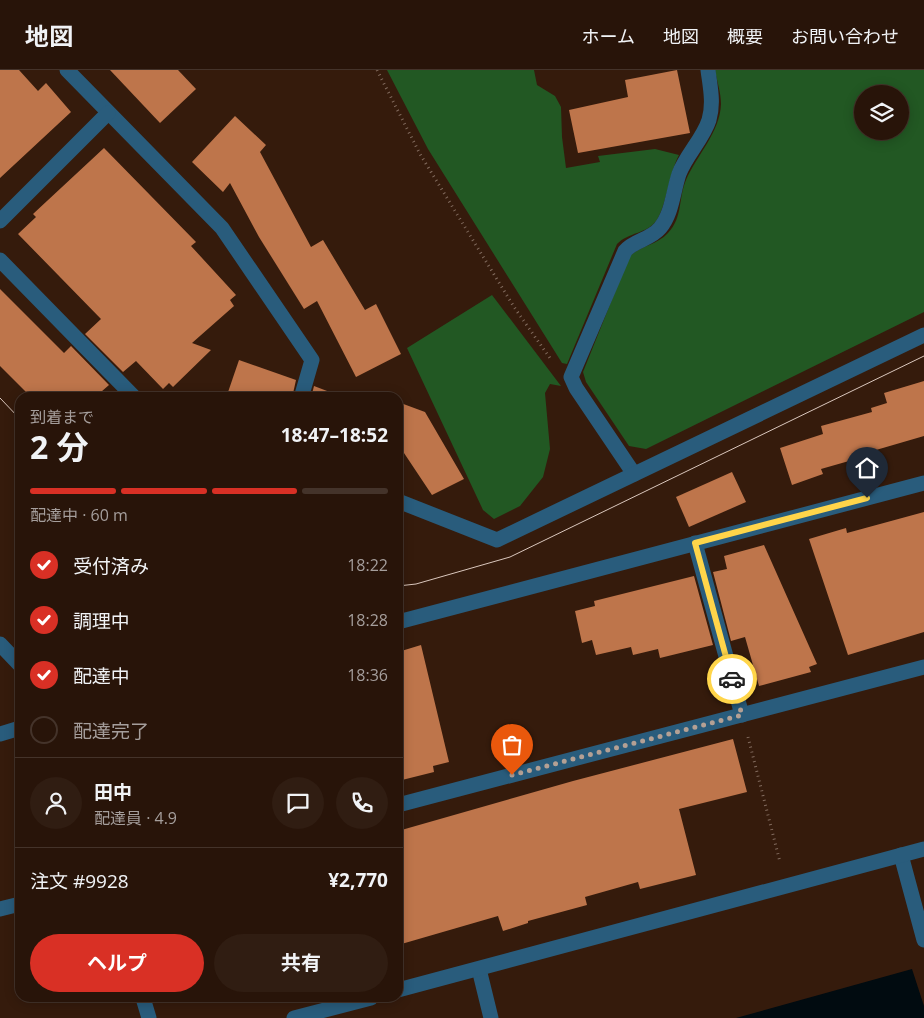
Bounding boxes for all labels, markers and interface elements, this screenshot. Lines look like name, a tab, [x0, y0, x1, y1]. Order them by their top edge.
text: 地図	[25, 19, 73, 52]
text: ホーム	[582, 24, 635, 48]
text: 地図	[663, 24, 699, 48]
text: 概要	[727, 24, 763, 48]
text: お問い合わせ	[791, 24, 899, 48]
map controls	[854, 85, 909, 140]
button: layers	[854, 85, 909, 140]
text: 到着まで	[30, 406, 94, 428]
text: 18:47–18:52	[281, 422, 388, 448]
text: 2 分	[30, 425, 89, 468]
pin	[846, 447, 888, 498]
icon: home	[853, 454, 881, 482]
text: 配達中 · 60 m	[30, 504, 128, 526]
icon: check	[30, 551, 58, 579]
text: 受付済み	[73, 553, 149, 579]
text: 18:22	[347, 554, 388, 576]
icon: check	[30, 606, 58, 634]
text: 調理中	[73, 608, 130, 634]
text: 18:28	[347, 609, 388, 631]
courier	[707, 654, 757, 704]
icon: check	[30, 661, 58, 689]
text: 配達中	[73, 663, 130, 689]
text: 18:36	[347, 664, 388, 686]
icon: car	[718, 665, 746, 693]
text: 配達完了	[73, 718, 149, 744]
pin	[491, 724, 533, 775]
icon: bag	[498, 731, 526, 759]
button: person	[30, 777, 82, 829]
button: chat	[272, 777, 324, 829]
button: phone	[336, 777, 388, 829]
text: 田中	[94, 779, 132, 805]
text: 配達員 · 4.9	[94, 807, 177, 829]
text: ¥2,770	[328, 867, 388, 893]
text: 注文 #9928	[30, 868, 129, 894]
button: ヘルプ	[30, 934, 204, 992]
button: 共有	[214, 934, 388, 992]

